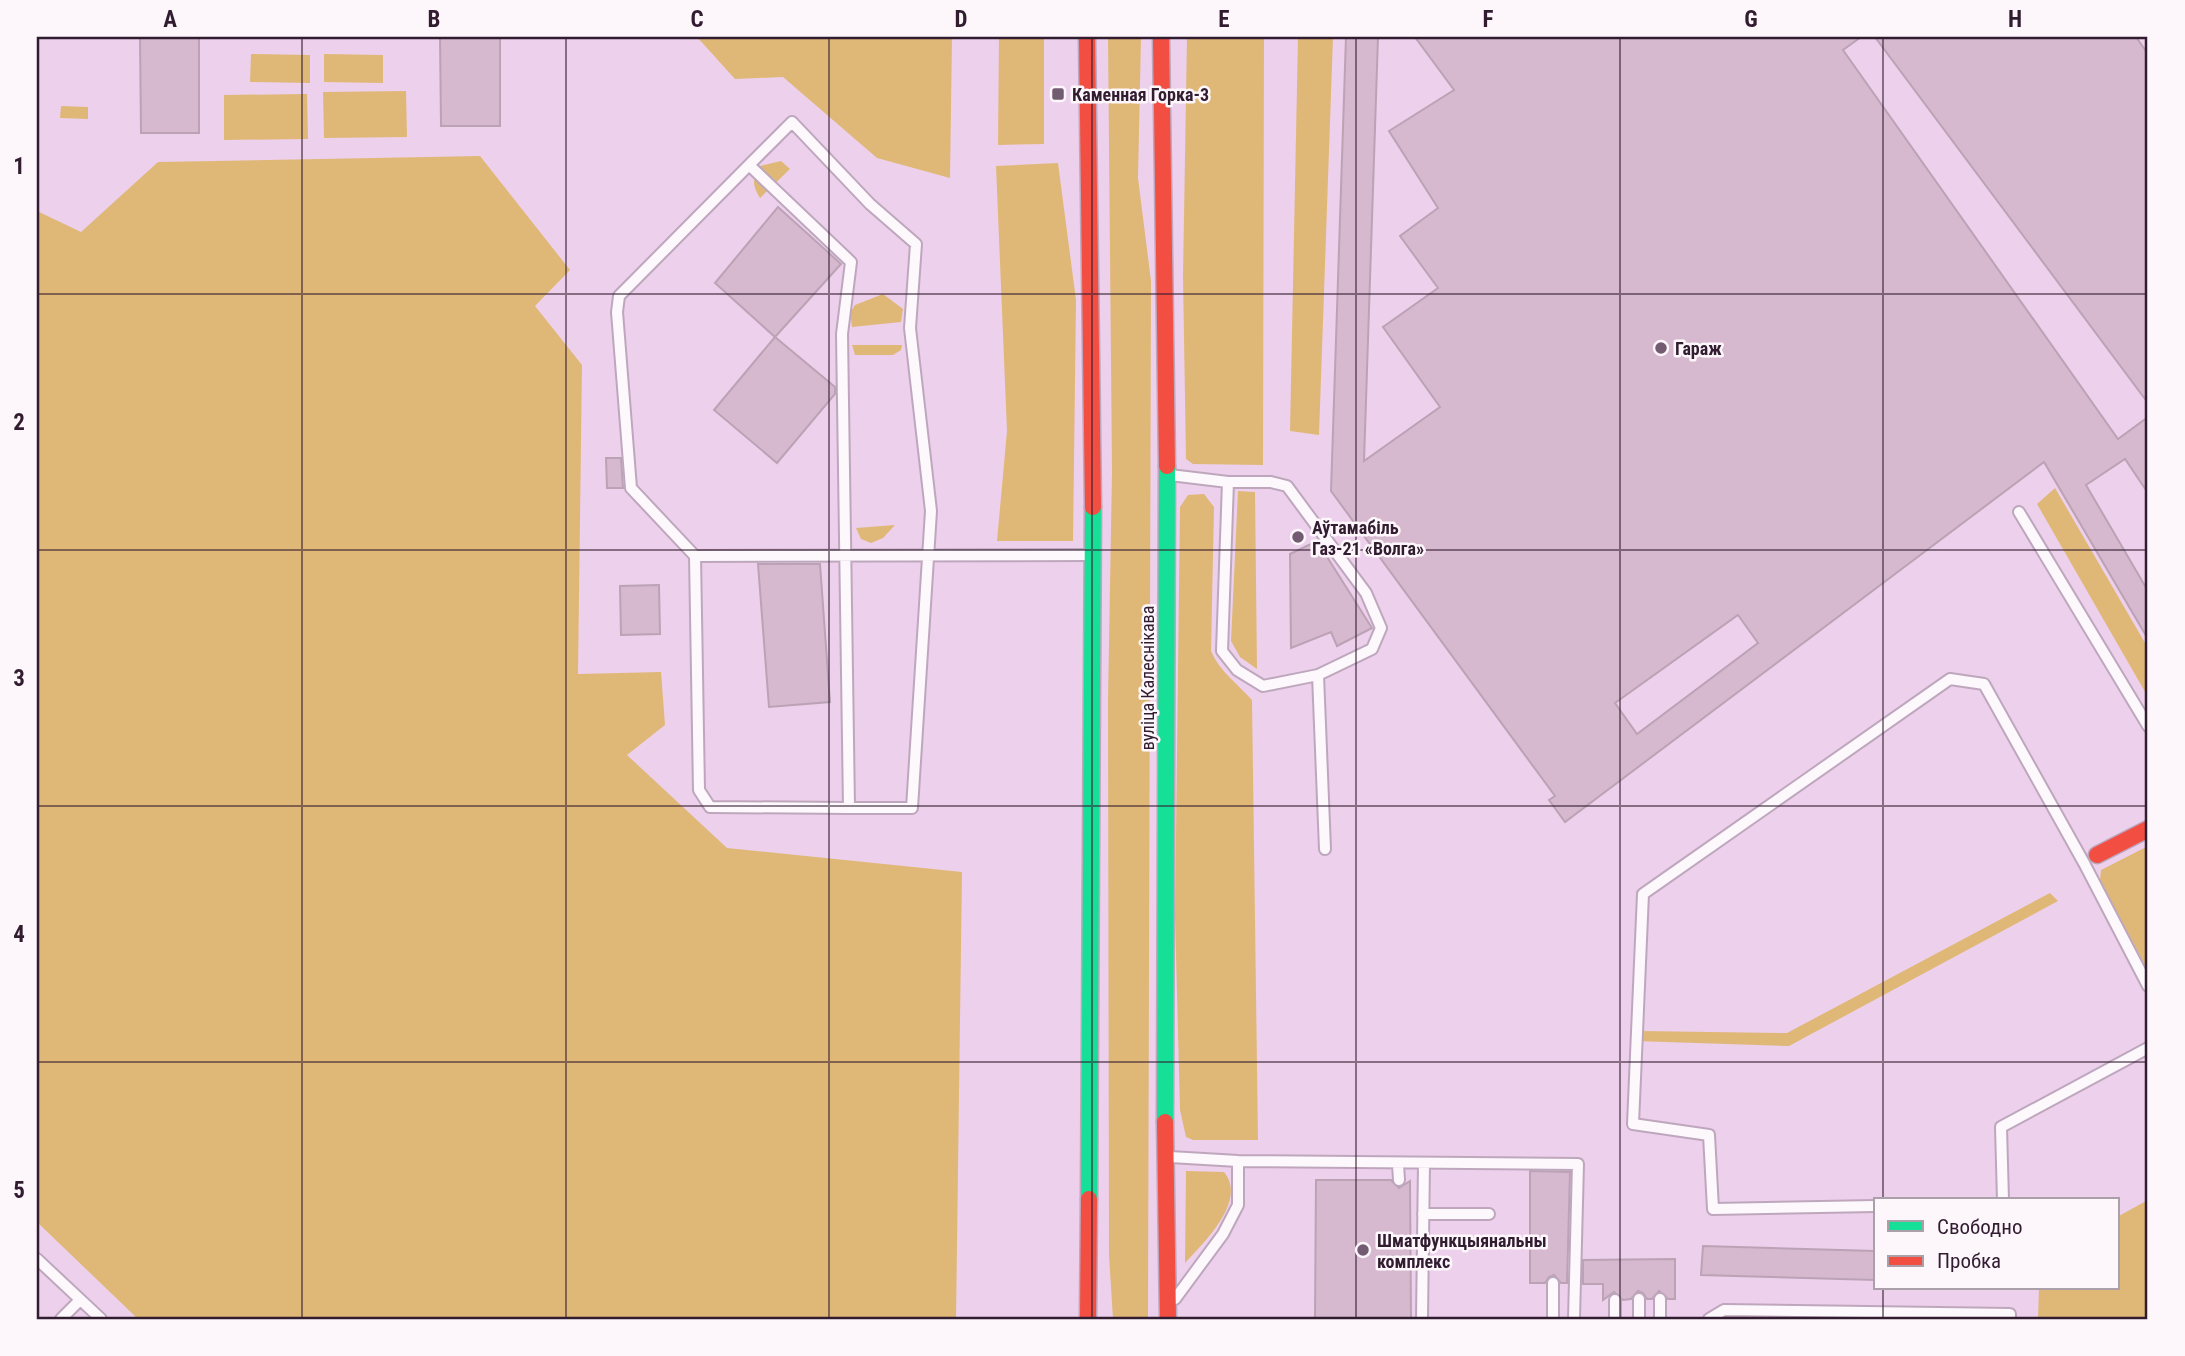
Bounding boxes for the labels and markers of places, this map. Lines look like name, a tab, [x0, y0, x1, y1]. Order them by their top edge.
place label: Каменная Горка-3	[1072, 84, 1209, 105]
marker: Каменная Горка-3	[1050, 86, 1066, 102]
place label: Гараж	[1675, 338, 1722, 359]
marker: Гараж	[1653, 340, 1669, 356]
place label: Аўтамабіль Газ-21 «Волга»	[1312, 517, 1424, 559]
marker: Аўтамабіль Газ-21 «Волга»	[1290, 529, 1306, 545]
place label: Шматфункцыянальны комплекс	[1377, 1230, 1547, 1272]
marker: Шматфункцыянальны комплекс	[1355, 1242, 1371, 1258]

